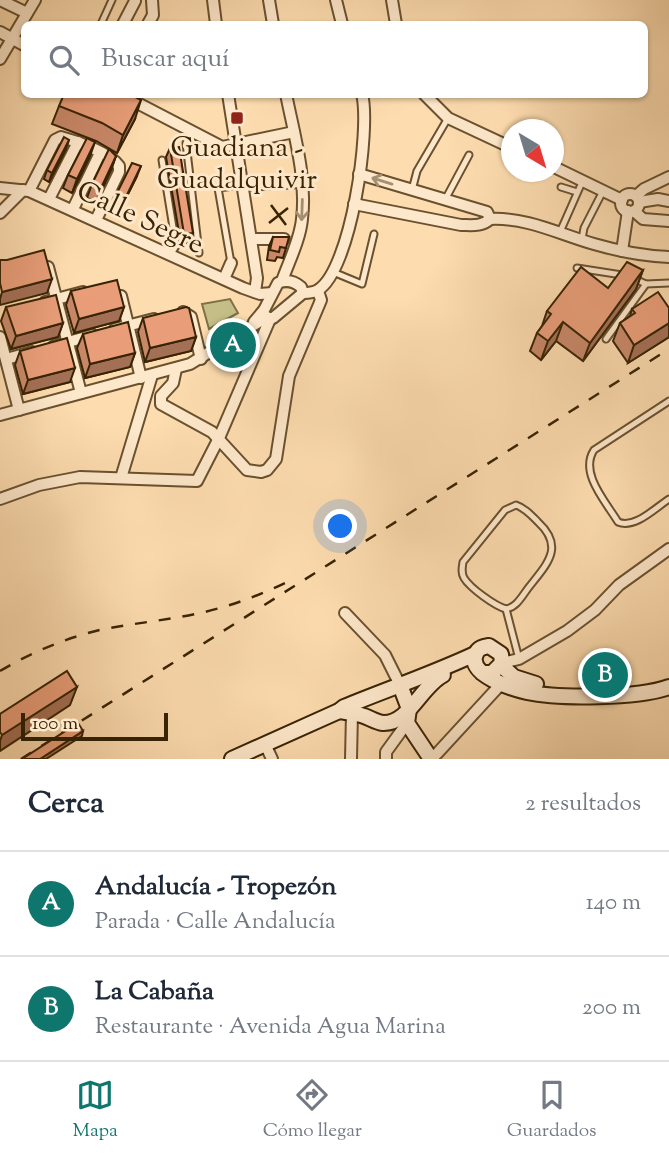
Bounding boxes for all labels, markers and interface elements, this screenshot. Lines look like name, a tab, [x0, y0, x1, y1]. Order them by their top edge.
search box	[21, 21, 648, 98]
icon: search	[45, 41, 83, 79]
text: Buscar aquí	[101, 41, 230, 78]
marker: Guadiana - Guadalquivir	[229, 110, 245, 126]
north arrow	[501, 119, 564, 182]
place label: Guadiana - Guadalquivir	[157, 129, 318, 201]
street label: Calle Segre	[69, 172, 210, 266]
one-way arrow	[372, 174, 394, 187]
one-way arrow	[295, 199, 309, 222]
pin: A	[210, 319, 256, 371]
your location	[323, 509, 357, 543]
pin: B	[582, 649, 628, 701]
scale bar	[21, 710, 168, 742]
text: 100 m	[32, 711, 78, 738]
text: Cerca	[28, 783, 104, 826]
text: 2 resultados	[525, 788, 641, 821]
text: Andalucía - Tropezón	[95, 869, 337, 906]
text: A	[42, 887, 60, 920]
text: 140 m	[586, 887, 641, 920]
text: Parada · Calle Andalucía	[95, 906, 336, 939]
text: La Cabaña	[95, 974, 214, 1011]
text: B	[44, 992, 58, 1025]
text: 200 m	[582, 992, 641, 1025]
text: Restaurante · Avenida Agua Marina	[95, 1011, 446, 1044]
tab: Mapa	[72, 1076, 118, 1145]
tab: Cómo llegar	[263, 1076, 362, 1145]
tab: Guardados	[507, 1076, 597, 1145]

